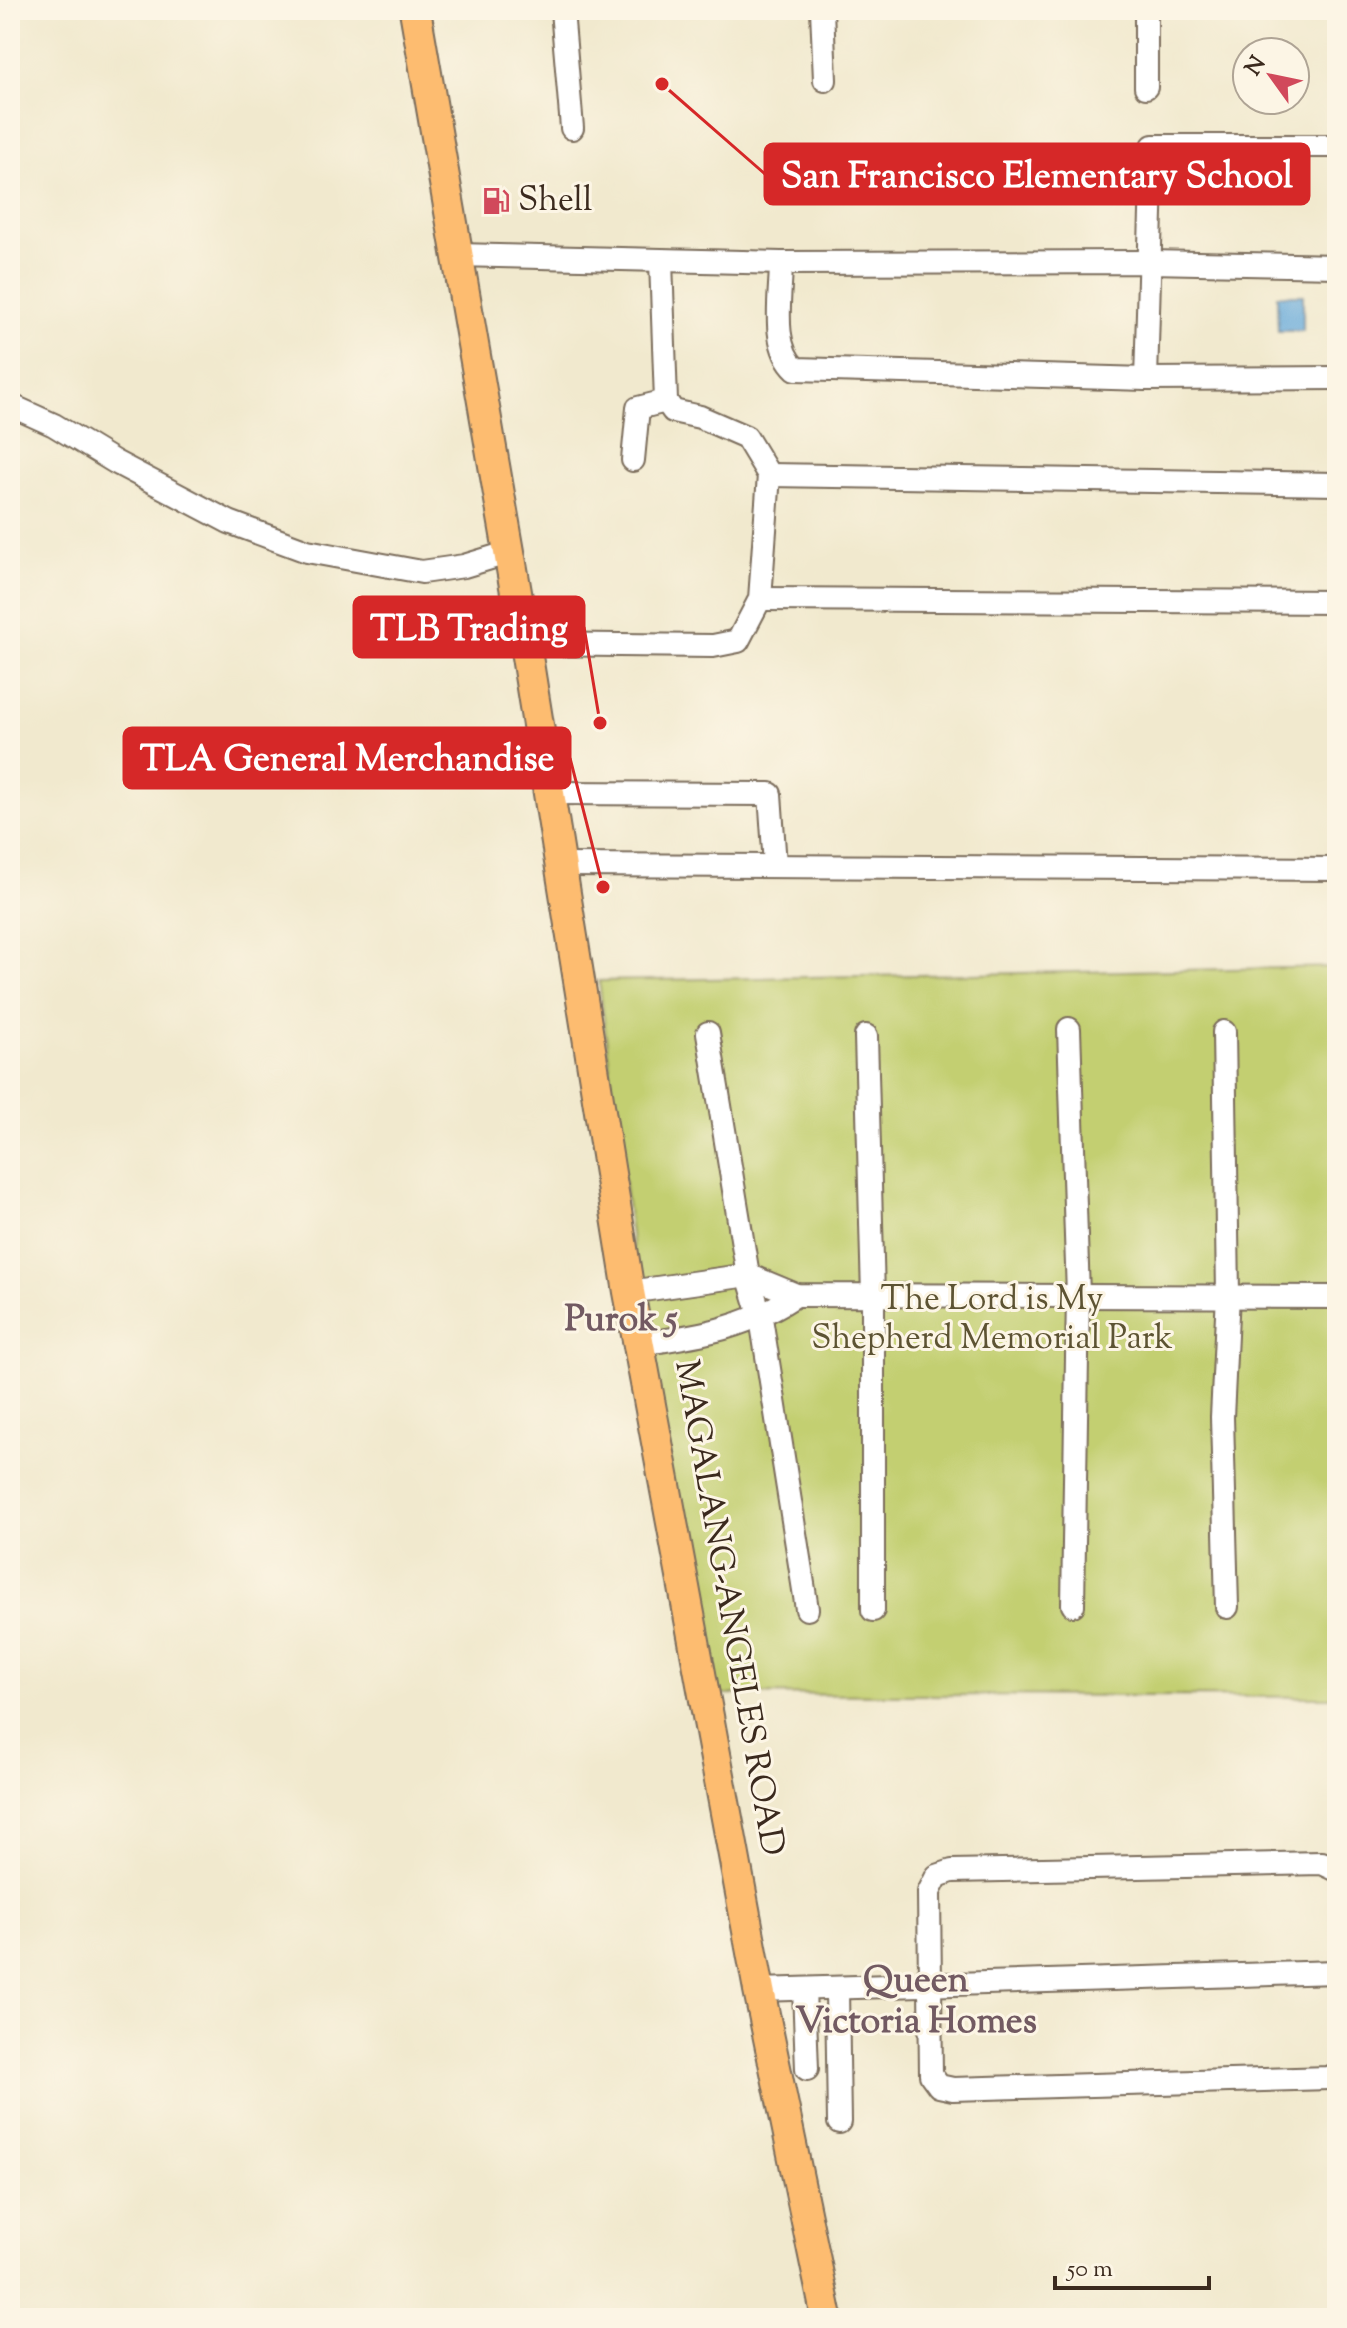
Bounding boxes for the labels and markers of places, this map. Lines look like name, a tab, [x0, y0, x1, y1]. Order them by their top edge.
callout: San Francisco Elementary School	[765, 144, 1309, 204]
place label: Shell	[518, 177, 593, 226]
fuel station icon: Shell	[481, 186, 511, 216]
callout: TLB Trading	[354, 597, 584, 657]
callout: TLA General Merchandise	[124, 728, 570, 788]

